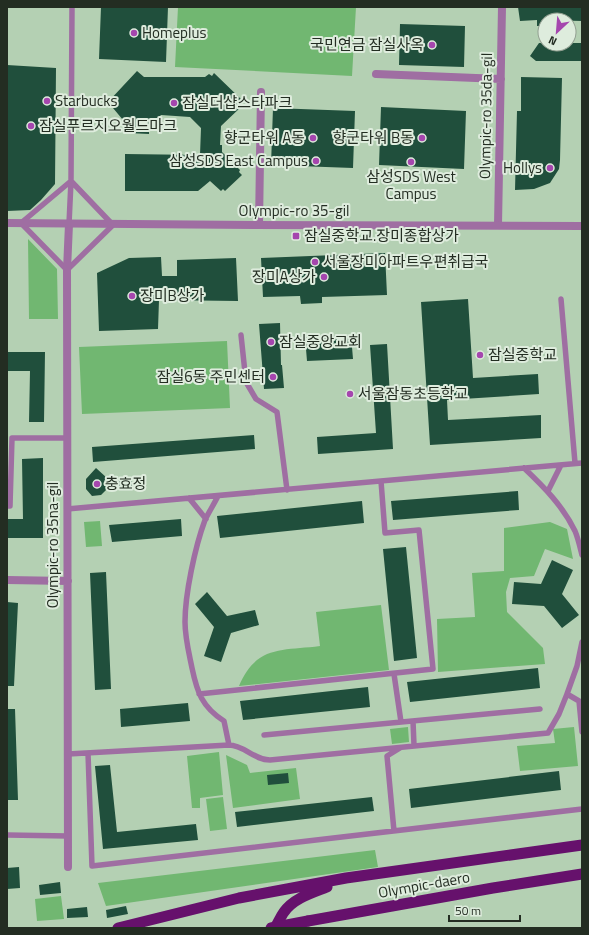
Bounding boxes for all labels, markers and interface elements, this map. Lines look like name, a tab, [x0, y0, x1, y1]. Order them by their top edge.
north arrow	[537, 12, 577, 52]
place label: Homeplus	[142, 21, 206, 44]
marker: Homeplus	[129, 28, 139, 38]
text: N	[546, 32, 560, 50]
place label: 국민연금 잠실사옥	[310, 33, 424, 56]
marker: 국민연금 잠실사옥	[427, 40, 437, 50]
street label: Olympic-ro 35da-gil	[473, 53, 498, 179]
place label: Starbucks	[55, 89, 118, 112]
place label: 잠실더샵스타파크	[182, 91, 292, 114]
marker: Starbucks	[42, 96, 52, 106]
marker: 잠실더샵스타파크	[169, 98, 179, 108]
place label: 잠실푸르지오월드마크	[39, 114, 177, 137]
marker: 잠실푸르지오월드마크	[26, 121, 36, 131]
place label: 향군타워 A동	[224, 126, 305, 149]
place label: 향군타워 B동	[332, 126, 414, 149]
marker: 향군타워 A동	[308, 133, 318, 143]
marker: 향군타워 B동	[417, 133, 427, 143]
place label: 삼성SDS East Campus	[169, 149, 308, 172]
marker: 삼성SDS East Campus	[311, 156, 321, 166]
place label: Hollys	[503, 156, 542, 179]
marker: 삼성SDS West Campus	[406, 157, 416, 167]
marker: Hollys	[545, 163, 555, 173]
place label: 삼성SDS West Campus	[366, 165, 457, 205]
street label: Olympic-ro 35-gil	[239, 199, 349, 222]
place label: 잠실중학교.장미종합상가	[304, 224, 459, 247]
marker: 잠실중학교.장미종합상가	[291, 231, 301, 241]
place label: 서울장미아파트우편취급국	[323, 250, 489, 273]
marker: 서울장미아파트우편취급국	[310, 257, 320, 267]
place label: 장미A상가	[252, 265, 316, 288]
marker: 장미A상가	[319, 272, 329, 282]
place label: 장미B상가	[140, 284, 205, 307]
marker: 장미B상가	[127, 291, 137, 301]
place label: 잠실중앙교회	[279, 330, 362, 353]
marker: 잠실중앙교회	[266, 337, 276, 347]
place label: 잠실중학교	[488, 343, 557, 366]
marker: 잠실중학교	[475, 350, 485, 360]
place label: 잠실6동 주민센터	[157, 365, 265, 388]
marker: 잠실6동 주민센터	[268, 372, 278, 382]
place label: 서울잠동초등학교	[358, 382, 468, 405]
marker: 서울잠동초등학교	[345, 389, 355, 399]
place label: 충효정	[105, 472, 146, 495]
marker: 충효정	[92, 479, 102, 489]
street label: Olympic-ro 35na-gil	[41, 482, 64, 608]
street label: Olympic-daero	[376, 865, 472, 904]
scale bar	[449, 897, 520, 923]
text: 50 m	[455, 901, 481, 920]

